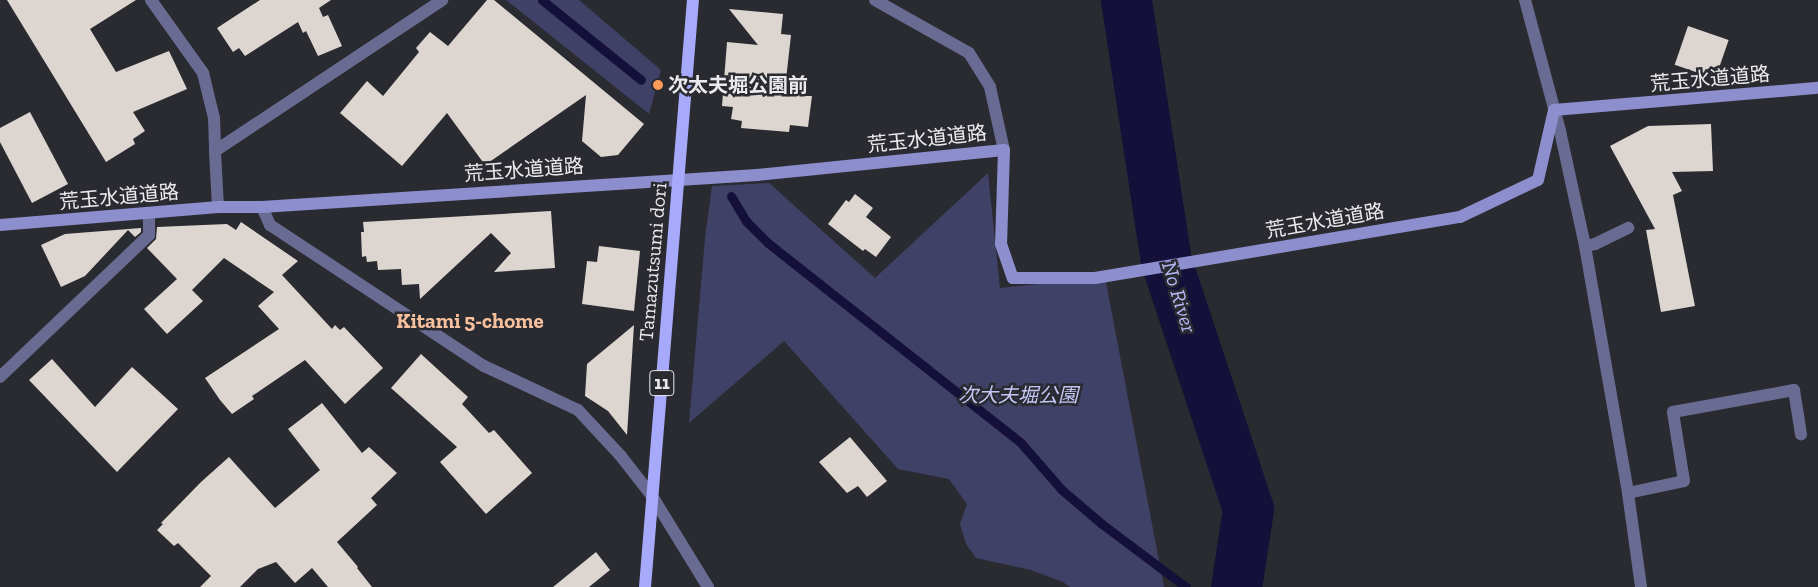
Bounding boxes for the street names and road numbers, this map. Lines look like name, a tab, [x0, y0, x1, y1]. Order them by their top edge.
street label: 荒玉水道道路	[1649, 62, 1771, 96]
street label: 荒玉水道道路	[866, 121, 988, 157]
street label: 荒玉水道道路	[463, 154, 585, 186]
street label: 荒玉水道道路	[58, 180, 180, 214]
street label: Tamazutsumi dori	[634, 182, 672, 342]
street label: 荒玉水道道路	[1264, 199, 1386, 243]
road number: 11	[648, 366, 676, 399]

